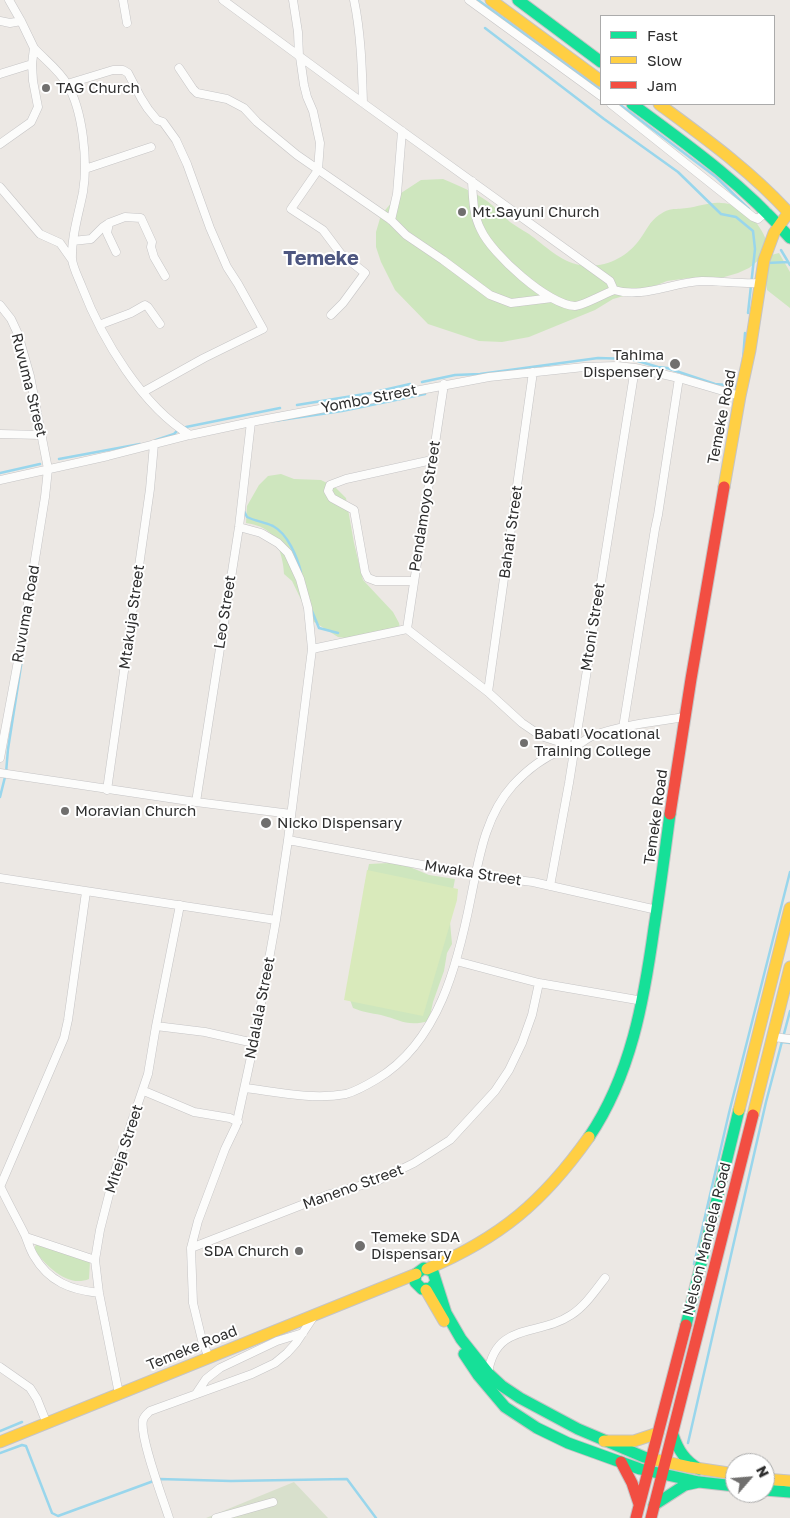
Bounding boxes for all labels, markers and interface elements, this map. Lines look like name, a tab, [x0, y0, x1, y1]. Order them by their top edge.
legend	[600, 15, 775, 105]
text: Fast	[647, 26, 678, 44]
text: Slow	[647, 51, 682, 69]
text: Jam	[647, 76, 677, 94]
place label: TAG Church	[56, 79, 140, 97]
marker: TAG Church	[40, 82, 52, 94]
place label: Mt.Sayuni Church	[472, 203, 600, 221]
marker: Mt.Sayuni Church	[456, 206, 468, 218]
district label: Temeke	[283, 247, 359, 271]
street label: Ruvuma Street	[7, 331, 51, 439]
place label: Tahima Dispensery	[583, 346, 664, 381]
marker: Tahima Dispensery	[668, 357, 682, 371]
street label: Temeke Road	[704, 368, 740, 466]
street label: Yombo Street	[320, 381, 418, 417]
street label: Pendamoyo Street	[406, 439, 444, 573]
street label: Bahati Street	[496, 484, 526, 580]
street label: Mtakuja Street	[116, 563, 148, 671]
street label: Ruvuma Road	[9, 564, 43, 664]
street label: Leo Street	[210, 574, 240, 650]
street label: Mtoni Street	[577, 581, 609, 673]
place label: Babati Vocational Training College	[534, 725, 660, 760]
marker: Babati Vocational Training College	[518, 737, 530, 749]
street label: Temeke Road	[640, 768, 672, 866]
place label: Moravian Church	[75, 802, 196, 820]
marker: Moravian Church	[59, 805, 71, 817]
place label: Nicko Dispensary	[277, 814, 402, 832]
marker: Nicko Dispensary	[259, 816, 273, 830]
street label: Mwaka Street	[423, 856, 523, 890]
street label: Ndalala Street	[241, 955, 279, 1061]
street label: Miteja Street	[101, 1102, 147, 1196]
street label: Maneno Street	[300, 1160, 406, 1214]
street label: Nelson Mandela Road	[679, 1161, 735, 1317]
place label: Temeke SDA Dispensary	[371, 1228, 460, 1263]
marker: Temeke SDA Dispensary	[353, 1239, 367, 1253]
place label: SDA Church	[204, 1242, 289, 1260]
marker: SDA Church	[293, 1245, 305, 1257]
street label: Temeke Road	[144, 1322, 240, 1374]
north arrow	[725, 1453, 775, 1503]
text: N	[753, 1463, 773, 1480]

